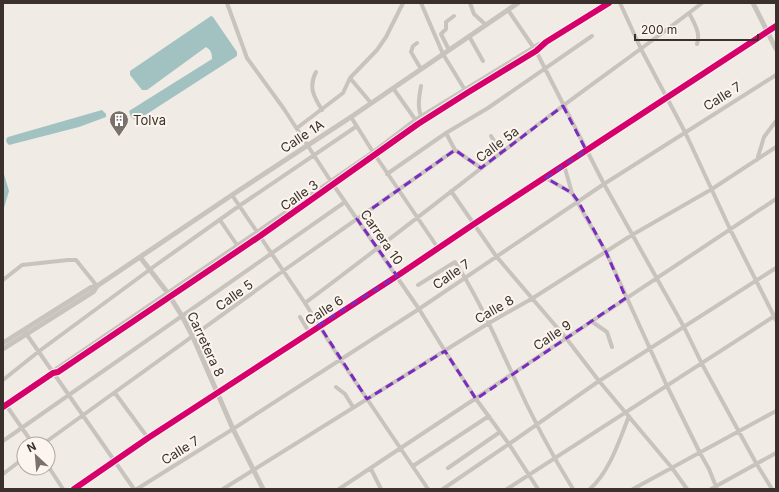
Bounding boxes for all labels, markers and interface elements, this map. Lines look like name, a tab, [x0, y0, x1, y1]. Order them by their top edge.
scale bar	[635, 16, 758, 42]
text: 200 m	[641, 22, 677, 37]
street label: Calle 7	[700, 78, 744, 114]
building icon: Tolva	[108, 109, 130, 137]
place label: Tolva	[133, 112, 166, 128]
street label: Calle 1A	[277, 116, 327, 156]
street label: Calle 5a	[472, 123, 522, 165]
street label: Calle 3	[277, 176, 321, 214]
street label: Carrera 10	[357, 206, 407, 268]
street label: Calle 7	[429, 255, 473, 293]
street label: Calle 5	[212, 276, 256, 314]
street label: Calle 8	[472, 291, 516, 327]
street label: Calle 6	[302, 292, 346, 328]
street label: Carretera 8	[184, 309, 228, 379]
street label: Calle 9	[530, 317, 574, 353]
street label: Calle 7	[158, 432, 202, 468]
north arrow	[16, 436, 56, 476]
text: N	[25, 439, 38, 455]

